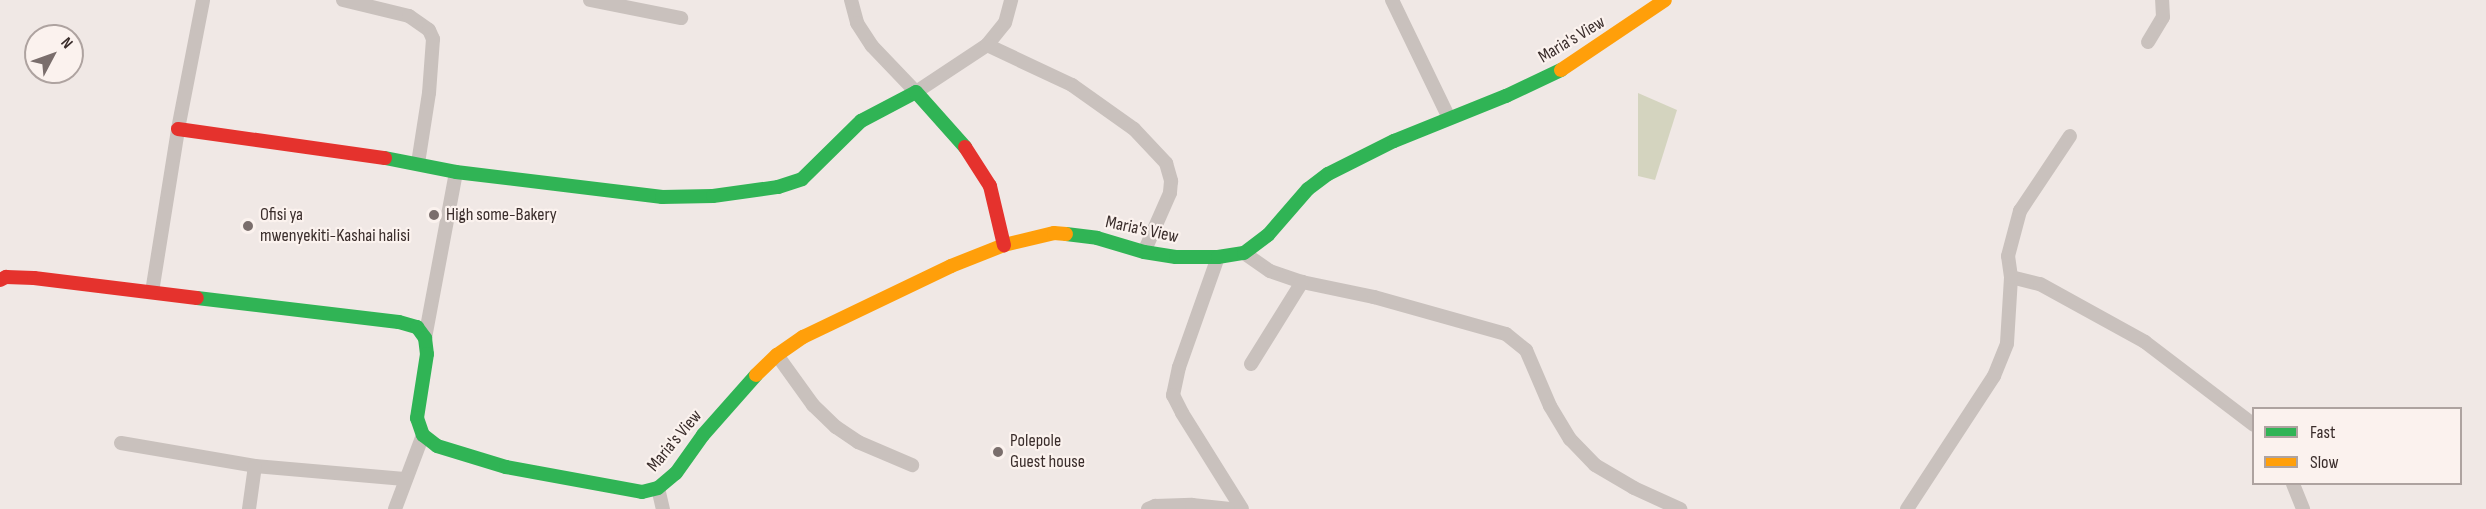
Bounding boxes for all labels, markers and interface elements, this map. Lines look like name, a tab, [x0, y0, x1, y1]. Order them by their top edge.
street label: Maria's View	[1535, 12, 1609, 68]
north arrow	[24, 24, 84, 84]
text: N	[56, 34, 76, 53]
place label: High some-Bakery	[446, 204, 557, 226]
place label: Ofisi ya mwenyekiti-Kashai halisi	[260, 205, 410, 248]
marker: High some-Bakery	[427, 208, 441, 222]
street label: Maria's View	[1104, 212, 1180, 248]
marker: Ofisi ya mwenyekiti-Kashai halisi	[241, 219, 255, 233]
street label: Maria's View	[643, 406, 707, 476]
legend	[2252, 407, 2462, 485]
text: Fast	[2310, 422, 2335, 443]
place label: Polepole Guest house	[1010, 431, 1085, 474]
marker: Polepole Guest house	[991, 445, 1005, 459]
text: Slow	[2310, 452, 2339, 473]

